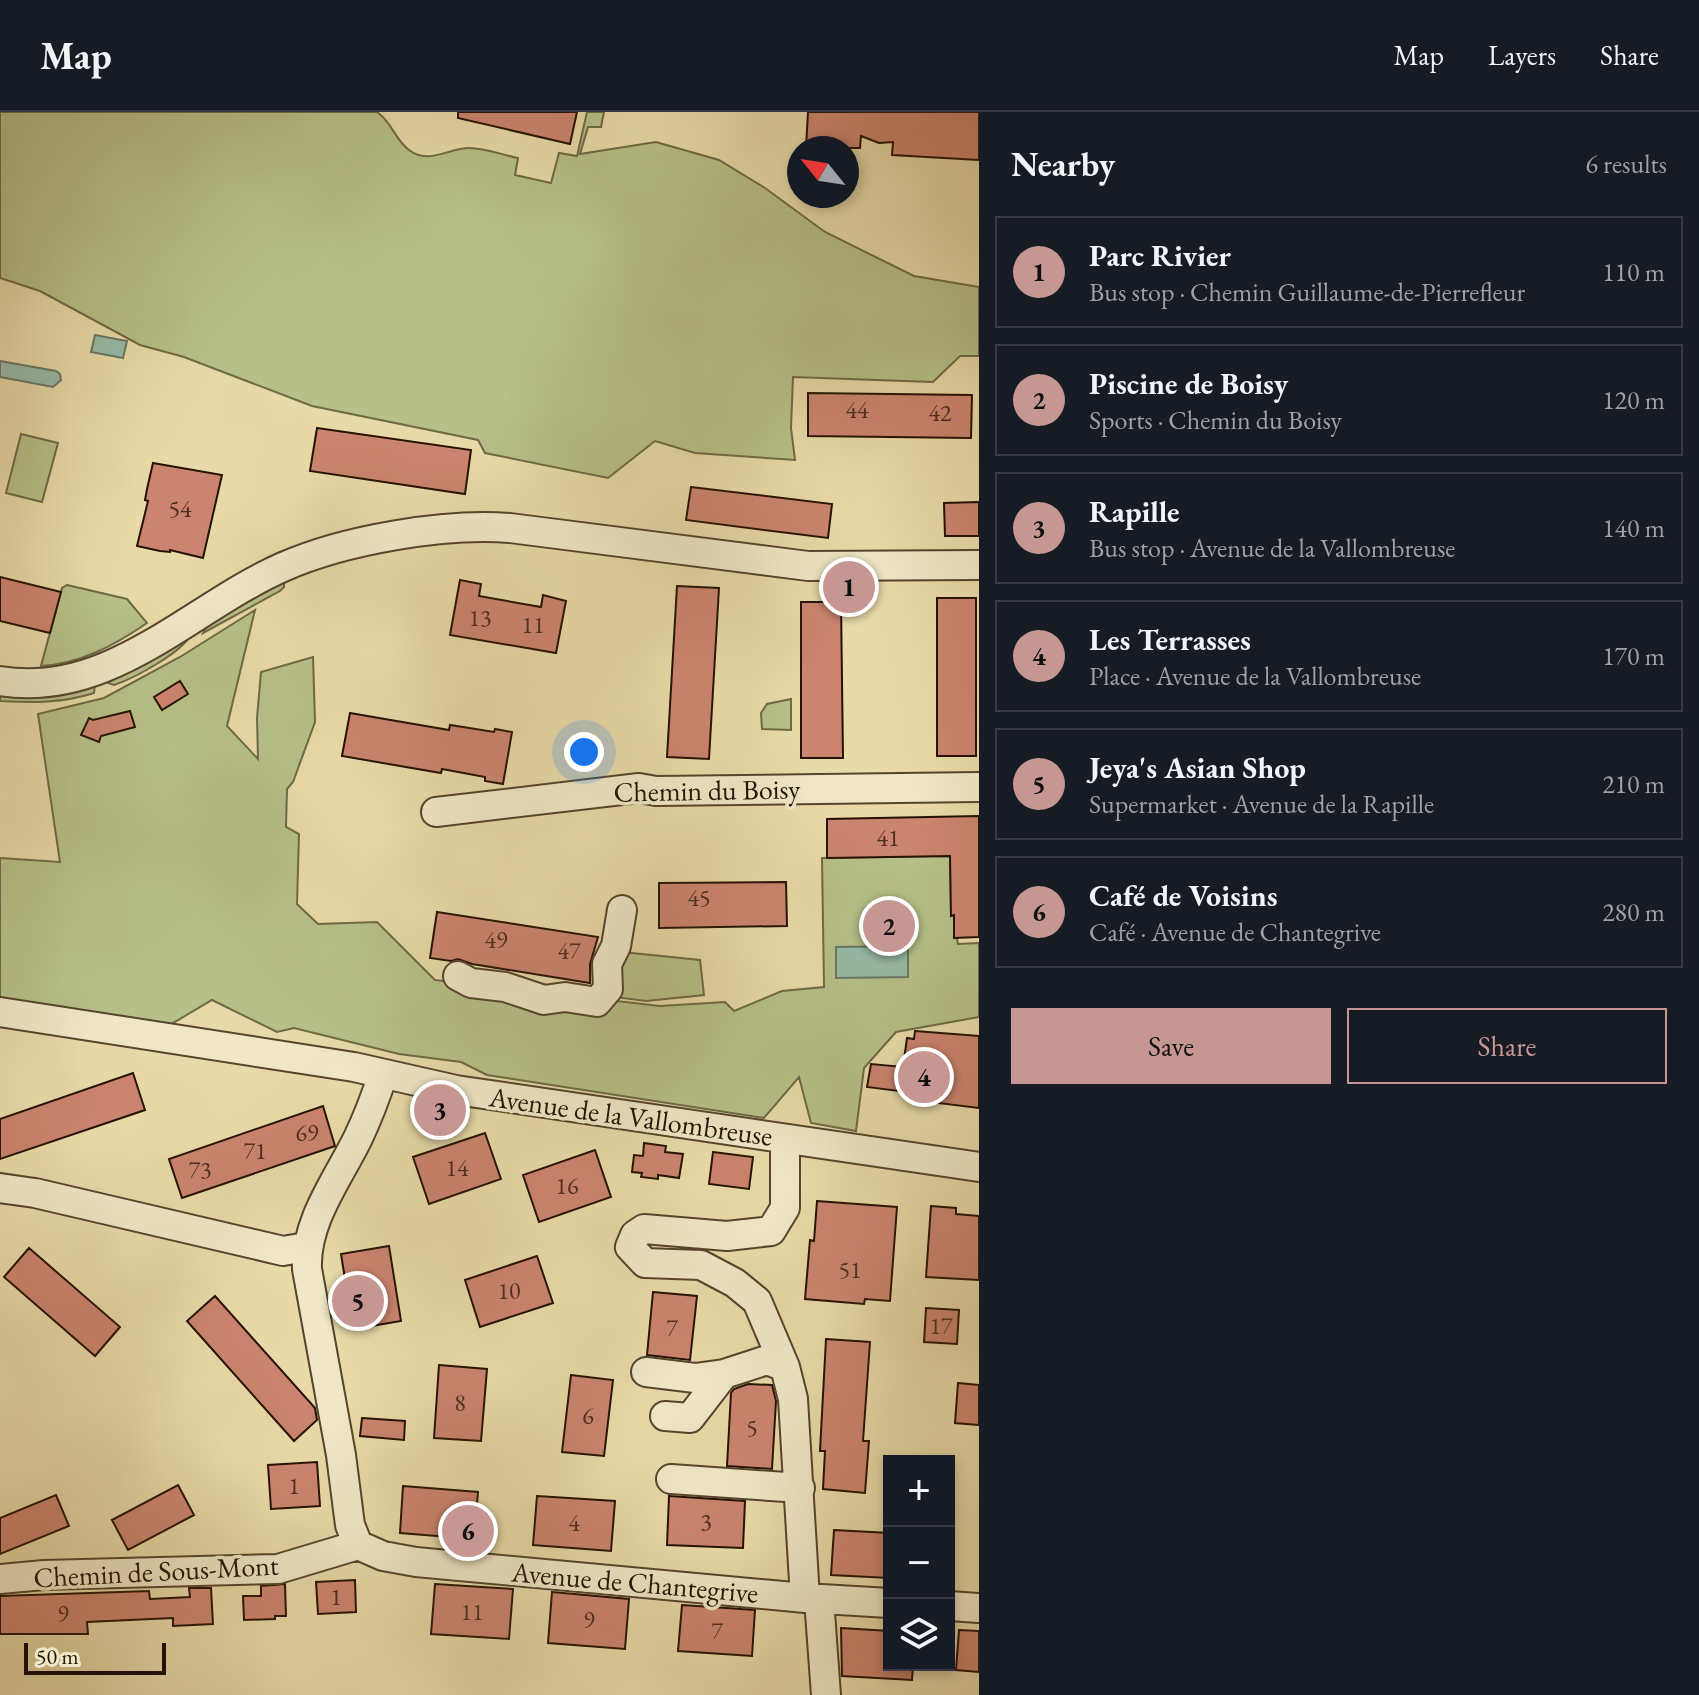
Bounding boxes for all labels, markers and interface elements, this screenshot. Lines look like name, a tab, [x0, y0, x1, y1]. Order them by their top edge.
text: Map	[40, 31, 112, 80]
text: Map	[1394, 37, 1444, 73]
text: Layers	[1488, 37, 1556, 73]
text: Share	[1600, 37, 1659, 73]
north arrow	[787, 136, 859, 208]
text: Nearby	[1011, 142, 1115, 186]
text: 6 results	[1586, 147, 1667, 181]
text: Parc Rivier	[1089, 236, 1231, 275]
text: 1	[1032, 255, 1046, 289]
text: 110 m	[1602, 255, 1665, 289]
text: Bus stop · Chemin Guillaume-de-Pierrefleur	[1089, 275, 1525, 309]
text: Piscine de Boisy	[1089, 364, 1288, 403]
text: 2	[1032, 383, 1046, 417]
text: 120 m	[1602, 383, 1665, 417]
house number: 44	[845, 394, 869, 425]
house number: 42	[928, 397, 952, 428]
text: Sports · Chemin du Boisy	[1089, 403, 1342, 437]
text: Rapille	[1089, 492, 1179, 531]
house number: 54	[168, 493, 192, 524]
text: 3	[1032, 511, 1046, 545]
text: 140 m	[1602, 511, 1665, 545]
text: Bus stop · Avenue de la Vallombreuse	[1089, 531, 1456, 565]
pin: 1	[823, 557, 875, 617]
house number: 13	[468, 602, 492, 633]
house number: 11	[521, 609, 545, 640]
text: Les Terrasses	[1089, 620, 1251, 659]
text: 4	[1032, 639, 1046, 673]
text: 170 m	[1602, 639, 1665, 673]
text: Place · Avenue de la Vallombreuse	[1089, 659, 1421, 693]
your location	[564, 732, 604, 772]
text: Jeya's Asian Shop	[1089, 748, 1306, 787]
text: 5	[1032, 767, 1046, 801]
text: 210 m	[1602, 767, 1665, 801]
street label: Chemin du Boisy	[613, 770, 802, 810]
text: Supermarket · Avenue de la Rapille	[1089, 787, 1434, 821]
house number: 41	[876, 822, 900, 853]
text: Café de Voisins	[1089, 876, 1278, 915]
house number: 45	[687, 882, 711, 913]
text: 6	[1032, 895, 1046, 929]
text: 280 m	[1602, 895, 1665, 929]
pin: 2	[863, 896, 915, 956]
text: Café · Avenue de Chantegrive	[1089, 915, 1381, 949]
house number: 49	[484, 924, 508, 955]
house number: 47	[557, 935, 581, 966]
button: Save	[1011, 1008, 1331, 1084]
button: Share	[1347, 1008, 1667, 1084]
pin: 4	[898, 1047, 950, 1107]
street label: Avenue de la Vallombreuse	[486, 1078, 775, 1154]
pin: 3	[414, 1080, 466, 1140]
house number: 69	[295, 1117, 319, 1148]
house number: 71	[243, 1135, 267, 1166]
house number: 14	[445, 1152, 469, 1183]
house number: 73	[188, 1154, 212, 1185]
house number: 16	[555, 1170, 579, 1201]
house number: 51	[838, 1254, 862, 1285]
pin: 5	[332, 1271, 384, 1331]
house number: 10	[497, 1275, 521, 1306]
house number: 17	[929, 1310, 953, 1341]
house number: 7	[666, 1312, 678, 1343]
house number: 8	[454, 1387, 466, 1418]
house number: 6	[582, 1400, 594, 1431]
house number: 5	[746, 1412, 758, 1443]
map controls	[883, 1455, 955, 1671]
button: +	[883, 1455, 955, 1527]
house number: 1	[288, 1470, 300, 1501]
pin: 6	[442, 1501, 494, 1561]
house number: 3	[700, 1506, 712, 1537]
house number: 4	[568, 1507, 580, 1538]
button: −	[883, 1527, 955, 1599]
street label: Chemin de Sous-Mont	[33, 1547, 280, 1595]
street label: Avenue de Chantegrive	[509, 1553, 760, 1611]
house number: 1	[330, 1581, 342, 1612]
house number: 11	[460, 1596, 484, 1627]
house number: 9	[57, 1598, 69, 1629]
button: layers	[883, 1599, 955, 1671]
house number: 9	[583, 1604, 595, 1635]
house number: 7	[711, 1615, 723, 1646]
scale bar	[24, 1639, 166, 1675]
text: 50 m	[36, 1642, 79, 1671]

